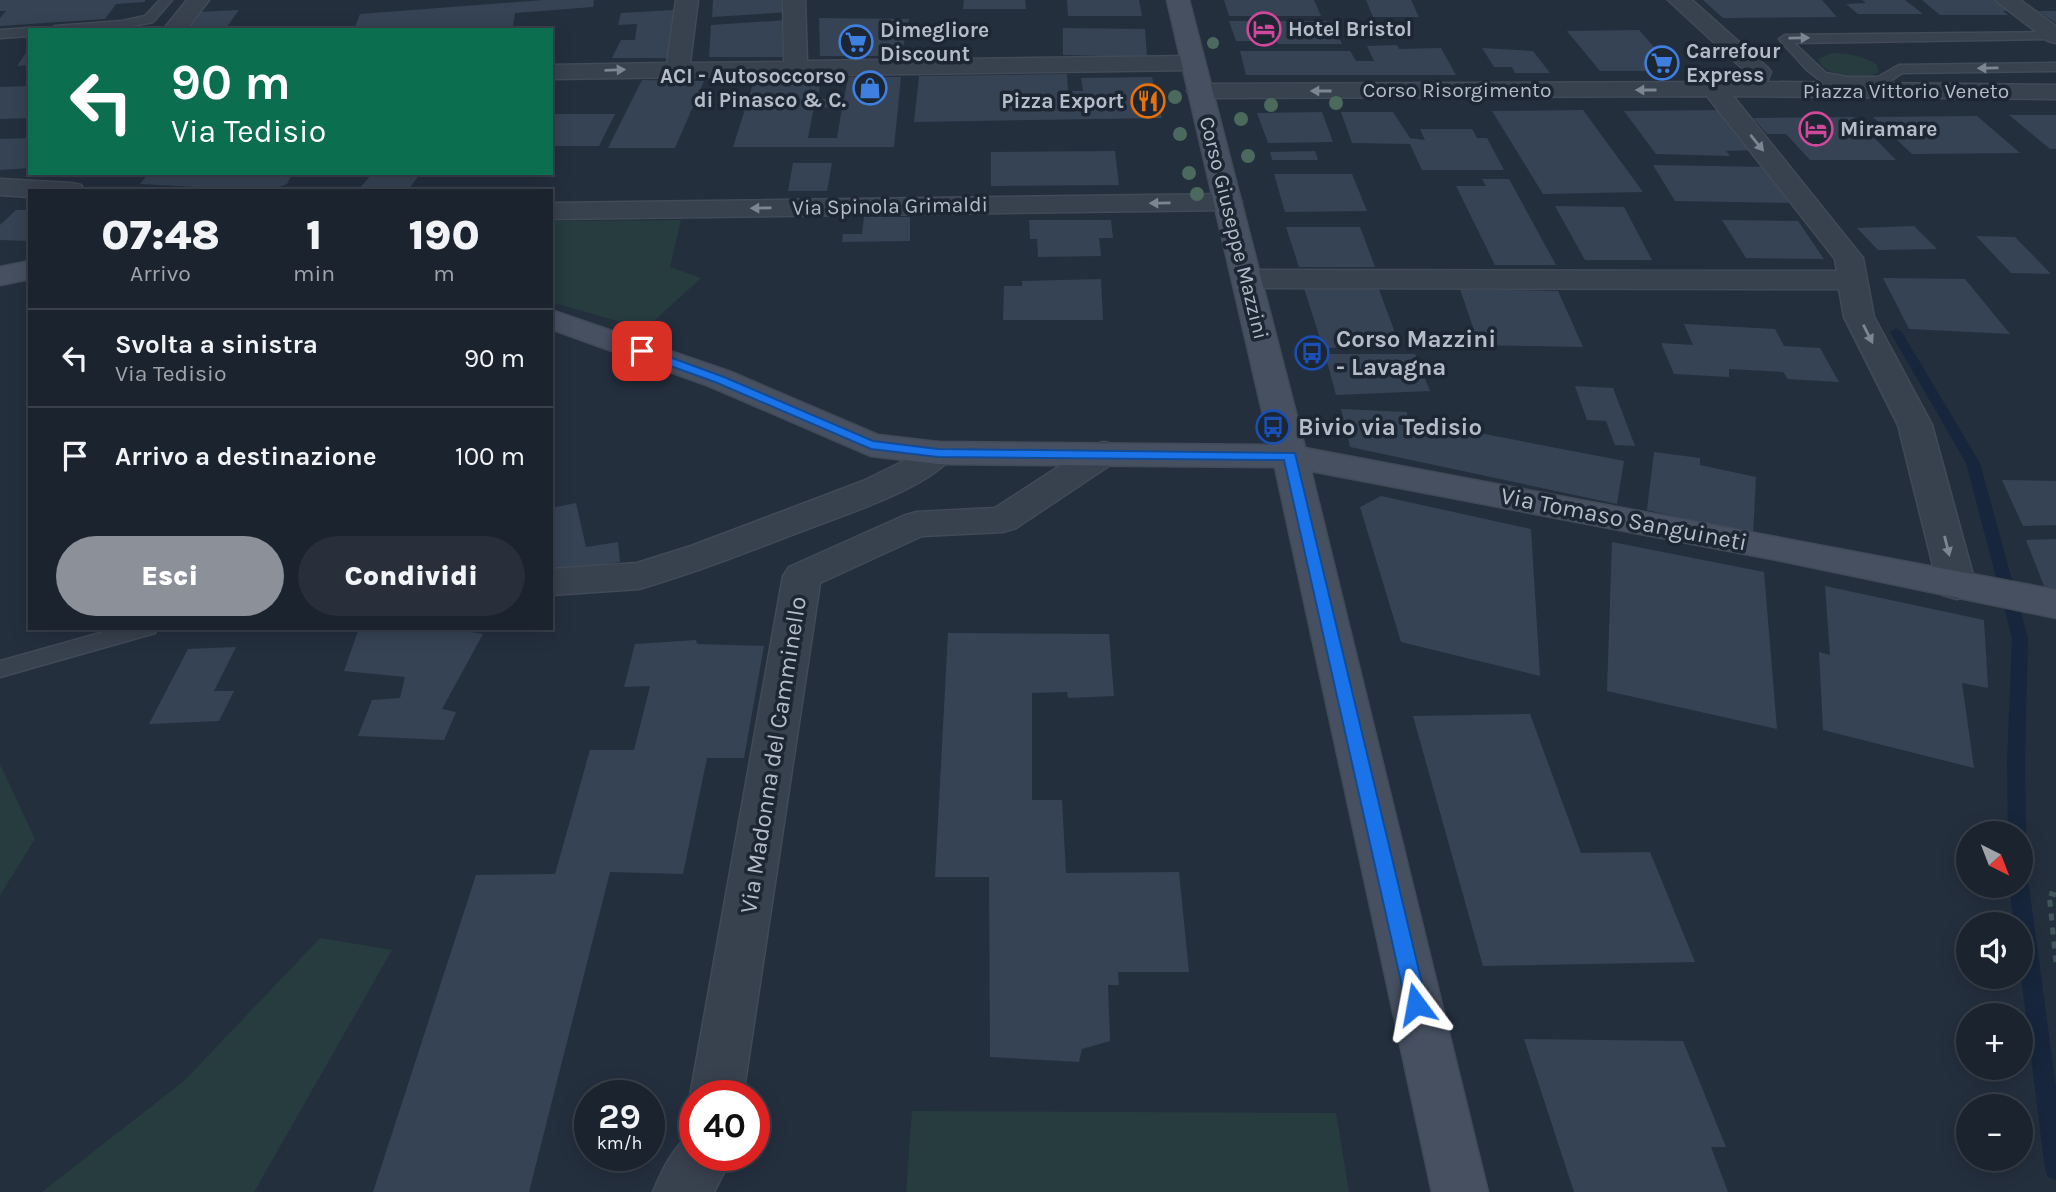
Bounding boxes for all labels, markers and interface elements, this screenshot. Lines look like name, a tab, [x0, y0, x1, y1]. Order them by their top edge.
hotel icon: Hotel Bristol	[1245, 10, 1283, 48]
place label: Hotel Bristol	[1288, 17, 1412, 41]
place label: Dimegliore Discount	[880, 18, 989, 66]
supermarket icon: Dimegliore Discount	[837, 23, 875, 61]
one-way arrow	[1789, 33, 1811, 44]
place label: Carrefour Express	[1686, 39, 1781, 87]
supermarket icon: Carrefour Express	[1643, 44, 1681, 82]
text: 90 m	[171, 54, 291, 111]
icon: left	[56, 56, 147, 147]
one-way arrow	[1977, 62, 1999, 74]
one-way arrow	[604, 64, 626, 75]
place label: ACI - Autosoccorso di Pinasco & C.	[660, 64, 846, 112]
shop icon: ACI - Autosoccorso di Pinasco & C.	[851, 69, 889, 107]
street label: Corso Risorgimento	[1363, 78, 1551, 102]
street label: Piazza Vittorio Veneto	[1803, 79, 2009, 103]
restaurant icon: Pizza Export	[1129, 82, 1167, 120]
one-way arrow	[1635, 84, 1657, 96]
one-way arrow	[1309, 85, 1331, 97]
place label: Pizza Export	[1001, 89, 1124, 113]
hotel icon: Miramare	[1797, 110, 1835, 148]
text: Via Tedisio	[171, 113, 326, 150]
street label: Corso Giuseppe Mazzini	[1195, 114, 1273, 342]
place label: Miramare	[1840, 117, 1937, 141]
one-way arrow	[1749, 134, 1764, 151]
street label: Via Spinola Grimaldi	[792, 192, 988, 220]
one-way arrow	[1148, 197, 1170, 209]
one-way arrow	[749, 202, 771, 214]
text: 07:48	[101, 210, 220, 260]
text: 1	[306, 210, 322, 260]
text: 190	[408, 210, 480, 260]
text: Arrivo	[130, 260, 191, 287]
text: min	[293, 260, 335, 287]
text: m	[433, 260, 455, 287]
pin	[612, 321, 672, 381]
place label: Corso Mazzini - Lavagna	[1336, 325, 1496, 381]
one-way arrow	[1862, 325, 1874, 344]
text: Svolta a sinistra	[115, 329, 318, 360]
icon: arrive	[623, 332, 661, 370]
bus stop icon: Corso Mazzini - Lavagna	[1293, 334, 1331, 372]
icon: left	[56, 339, 94, 377]
text: 90 m	[464, 343, 525, 374]
text: Via Tedisio	[115, 360, 227, 387]
bus stop icon: Bivio via Tedisio	[1254, 408, 1292, 446]
place label: Bivio via Tedisio	[1298, 413, 1482, 441]
icon: arrive	[56, 437, 94, 475]
text: Arrivo a destinazione	[115, 441, 377, 472]
text: 100 m	[455, 441, 525, 472]
street label: Via Tomaso Sanguineti	[1498, 481, 1750, 557]
one-way arrow	[1942, 535, 1953, 557]
button: Esci	[56, 536, 284, 616]
button: Condividi	[298, 536, 525, 616]
street label: Via Madonna del Camminello	[734, 594, 812, 916]
north arrow	[1956, 821, 2034, 898]
map controls	[1956, 821, 2033, 1171]
button: sound	[1956, 912, 2033, 989]
position arrow	[1379, 967, 1453, 1041]
button: +	[1956, 1003, 2033, 1080]
speed limit sign: 40	[679, 1080, 770, 1171]
button: −	[1956, 1094, 2033, 1171]
text: 29	[598, 1096, 641, 1137]
text: km/h	[597, 1132, 642, 1154]

